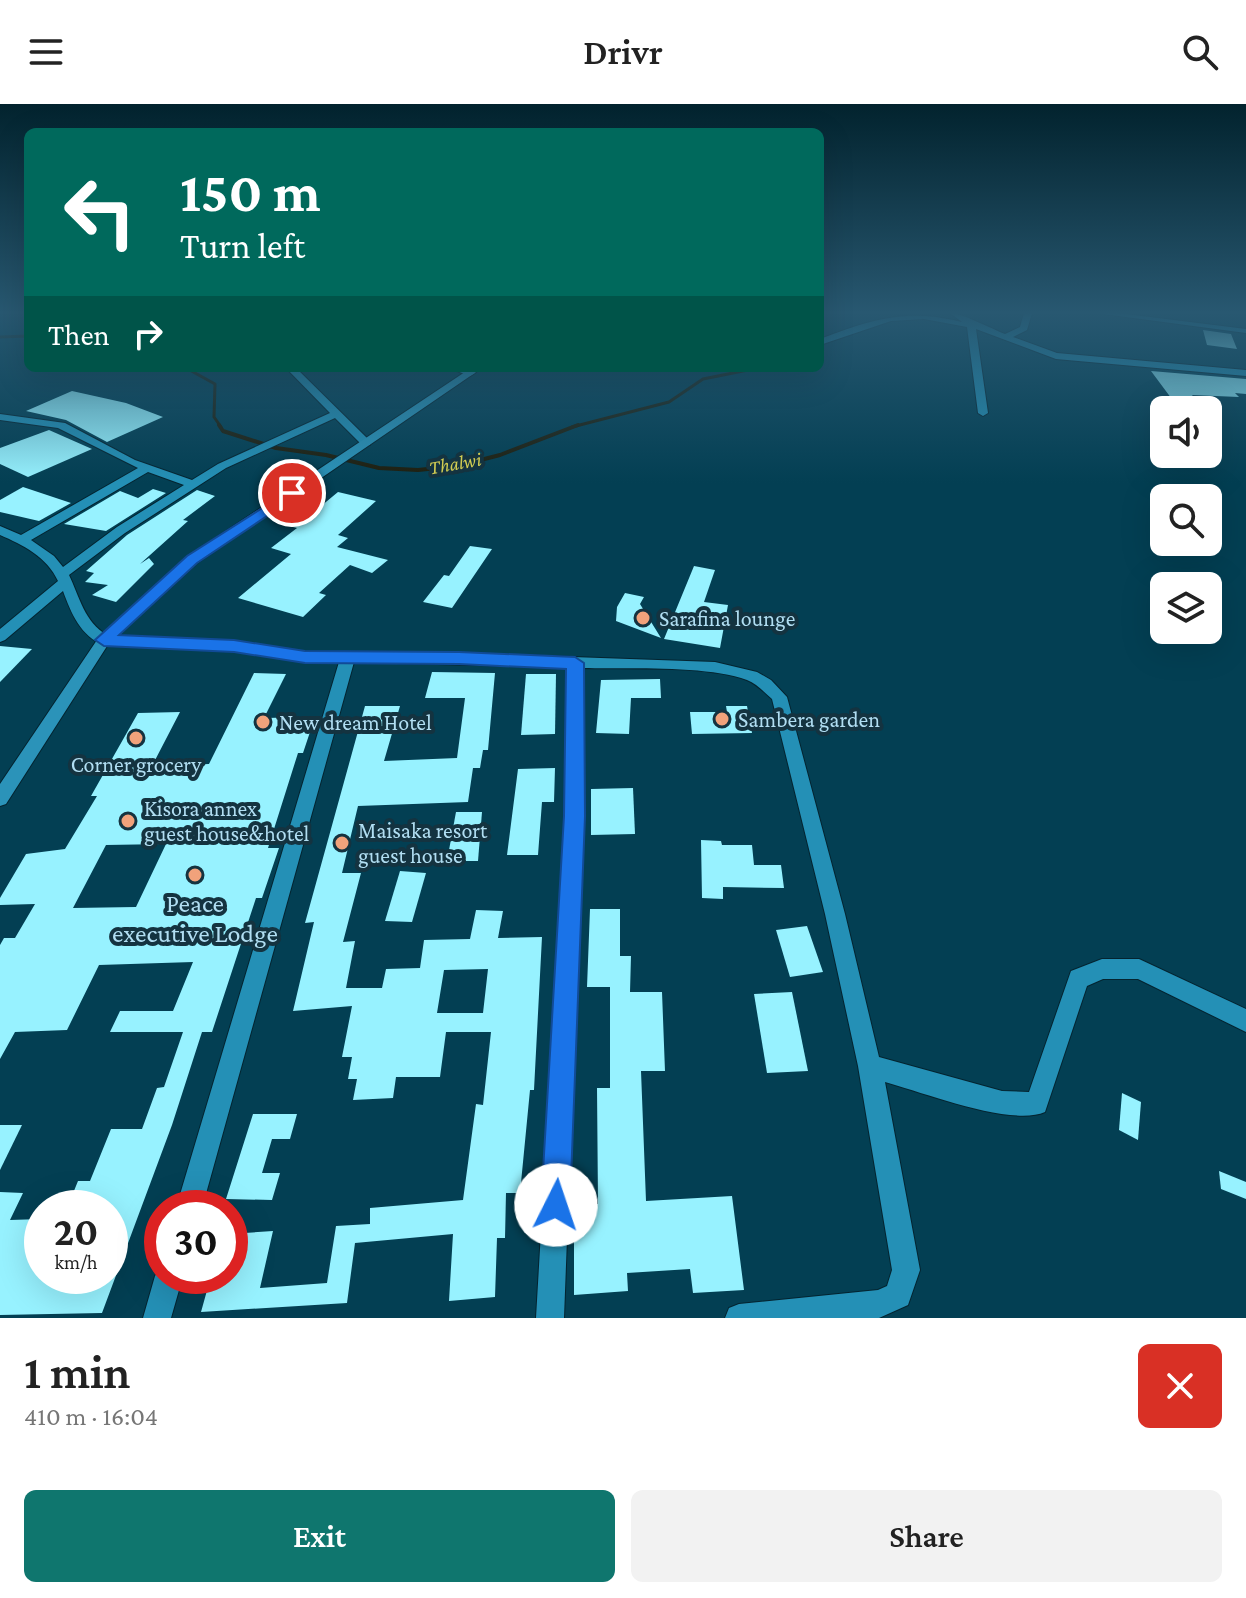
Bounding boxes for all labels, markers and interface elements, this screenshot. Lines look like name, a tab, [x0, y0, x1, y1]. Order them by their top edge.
icon: menu	[24, 30, 68, 74]
icon: search	[1178, 30, 1222, 74]
text: Drivr	[583, 32, 663, 72]
icon: left	[48, 160, 152, 264]
text: 150 m	[180, 161, 321, 223]
text: Turn left	[180, 226, 305, 266]
icon: right	[126, 312, 170, 356]
text: Then	[48, 318, 110, 351]
map controls	[1150, 396, 1222, 644]
button: sound	[1150, 396, 1222, 468]
water label: Thalwi	[427, 447, 484, 478]
pin	[258, 459, 326, 527]
icon: arrive	[270, 471, 314, 515]
button: search	[1150, 484, 1222, 556]
button: layers	[1150, 572, 1222, 644]
place label: Sarafina lounge	[659, 606, 795, 631]
marker: Sarafina lounge	[634, 609, 652, 627]
place label: Sambera garden	[738, 707, 880, 732]
place label: New dream Hotel	[279, 710, 432, 735]
marker: Sambera garden	[713, 710, 731, 728]
marker: New dream Hotel	[254, 713, 272, 731]
marker: Corner grocery	[127, 729, 145, 747]
place label: Corner grocery	[71, 752, 202, 777]
place label: Kisora annex guest house&hotel	[144, 796, 310, 846]
marker: Kisora annex guest house&hotel	[119, 812, 137, 830]
place label: Maisaka resort guest house	[358, 818, 488, 868]
marker: Maisaka resort guest house	[333, 834, 351, 852]
marker: Peace executive Lodge	[186, 866, 204, 884]
place label: Peace executive Lodge	[112, 889, 278, 948]
position arrow	[514, 1163, 598, 1247]
speed limit sign: 30	[144, 1190, 248, 1294]
text: 20	[54, 1209, 98, 1254]
text: km/h	[54, 1251, 98, 1273]
button: close	[1138, 1344, 1222, 1428]
text: 1 min	[24, 1345, 131, 1398]
text: 410 m · 16:04	[24, 1402, 158, 1431]
button: Exit	[24, 1490, 615, 1582]
button: Share	[631, 1490, 1222, 1582]

